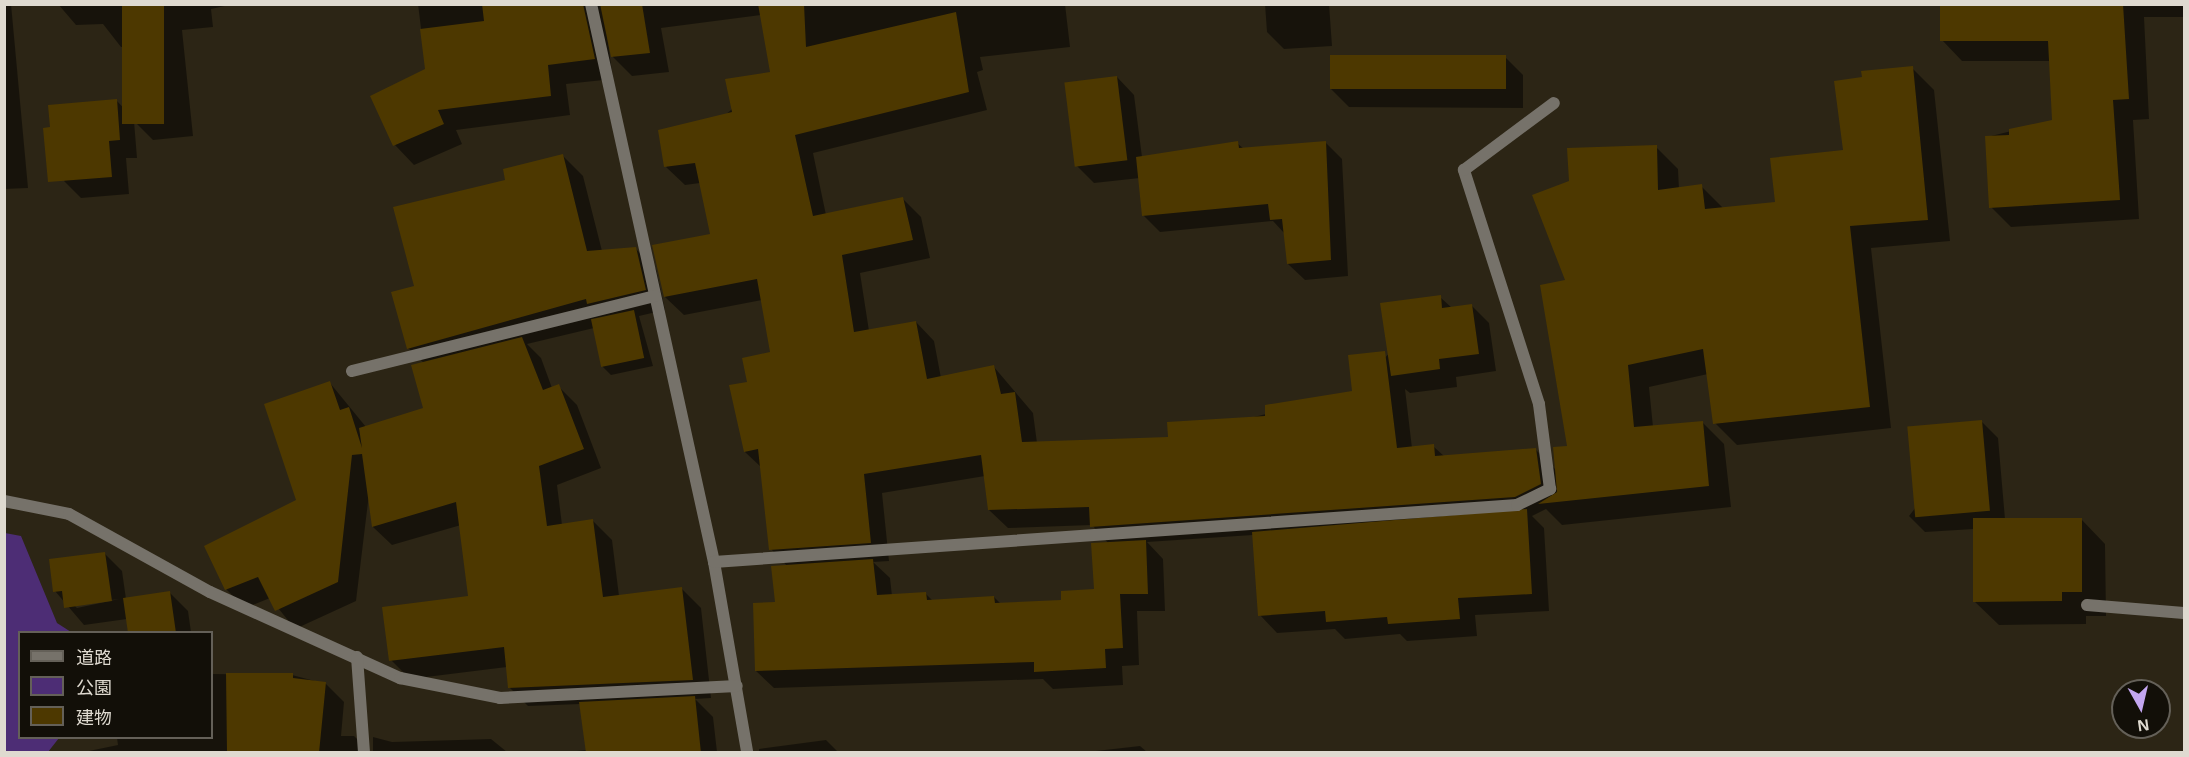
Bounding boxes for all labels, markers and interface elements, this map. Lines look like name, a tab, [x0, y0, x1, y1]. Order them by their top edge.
legend	[18, 631, 213, 739]
text: 道路	[76, 648, 112, 668]
text: 公園	[76, 678, 112, 698]
north arrow	[2111, 679, 2171, 739]
text: 建物	[76, 708, 112, 728]
text: N	[2136, 716, 2150, 735]

